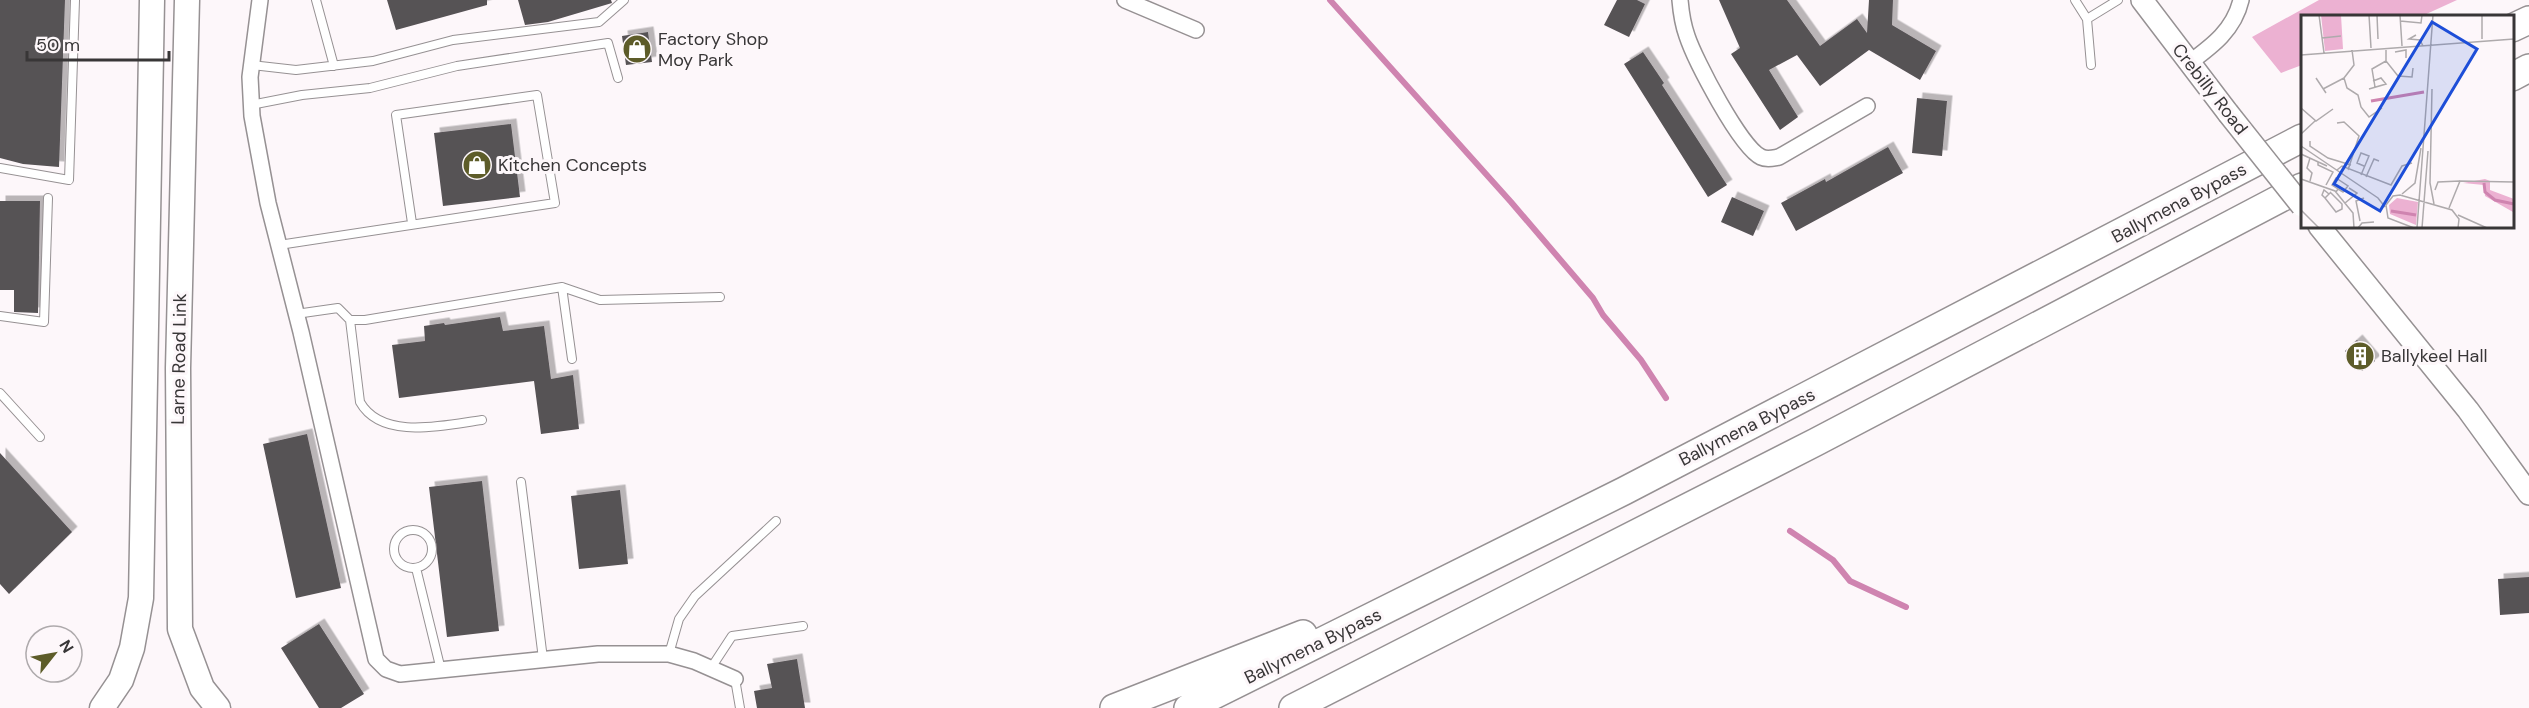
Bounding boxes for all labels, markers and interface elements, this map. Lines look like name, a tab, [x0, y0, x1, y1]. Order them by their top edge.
inset map	[2301, 15, 2514, 228]
scale bar	[27, 24, 170, 62]
place label: Factory Shop Moy Park	[658, 27, 769, 72]
text: 50 m	[36, 33, 80, 57]
shop icon: Factory Shop Moy Park	[621, 33, 653, 65]
street label: Crebilly Road	[2167, 38, 2253, 140]
shop icon: Kitchen Concepts	[461, 149, 493, 181]
place label: Kitchen Concepts	[498, 153, 647, 177]
street label: Ballymena Bypass	[2107, 157, 2251, 249]
street label: Larne Road Link	[166, 293, 192, 425]
building icon: Ballykeel Hall	[2344, 340, 2376, 372]
place label: Ballykeel Hall	[2381, 344, 2487, 368]
street label: Ballymena Bypass	[1675, 382, 1819, 472]
street label: Ballymena Bypass	[1240, 602, 1386, 690]
north arrow	[24, 624, 84, 684]
text: N	[54, 636, 78, 657]

